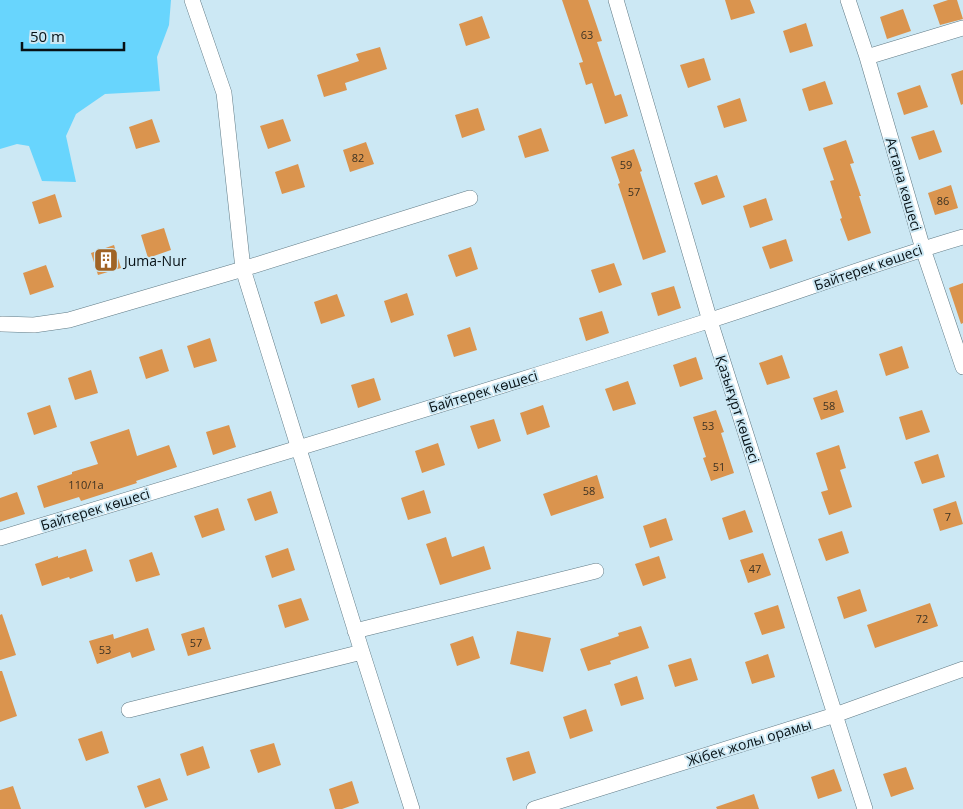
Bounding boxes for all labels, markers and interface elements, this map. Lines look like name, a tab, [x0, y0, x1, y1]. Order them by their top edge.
scale bar	[22, 20, 125, 52]
text: 50 m	[30, 26, 65, 46]
house number: 63	[581, 27, 593, 42]
street label: Астана көшесі	[882, 135, 926, 233]
house number: 82	[352, 150, 364, 165]
house number: 59	[620, 157, 632, 172]
house number: 57	[628, 184, 640, 199]
house number: 86	[937, 193, 949, 208]
street label: Байтерек көшесі	[811, 240, 925, 294]
building icon: Juma-Nur	[93, 247, 119, 273]
place label: Juma-Nur	[122, 251, 187, 270]
street label: Қазығұрт көшесі	[712, 353, 764, 465]
street label: Байтерек көшесі	[426, 365, 540, 417]
house number: 58	[823, 398, 835, 413]
house number: 53	[702, 418, 714, 433]
house number: 51	[713, 459, 725, 474]
house number: 110/1а	[68, 477, 104, 492]
street label: Байтерек көшесі	[38, 483, 152, 535]
house number: 58	[583, 483, 595, 498]
house number: 7	[945, 509, 951, 524]
house number: 47	[749, 561, 761, 576]
house number: 72	[916, 611, 928, 626]
house number: 57	[190, 635, 202, 650]
house number: 53	[99, 642, 111, 657]
street label: Жібек жолы орамы	[684, 714, 814, 770]

